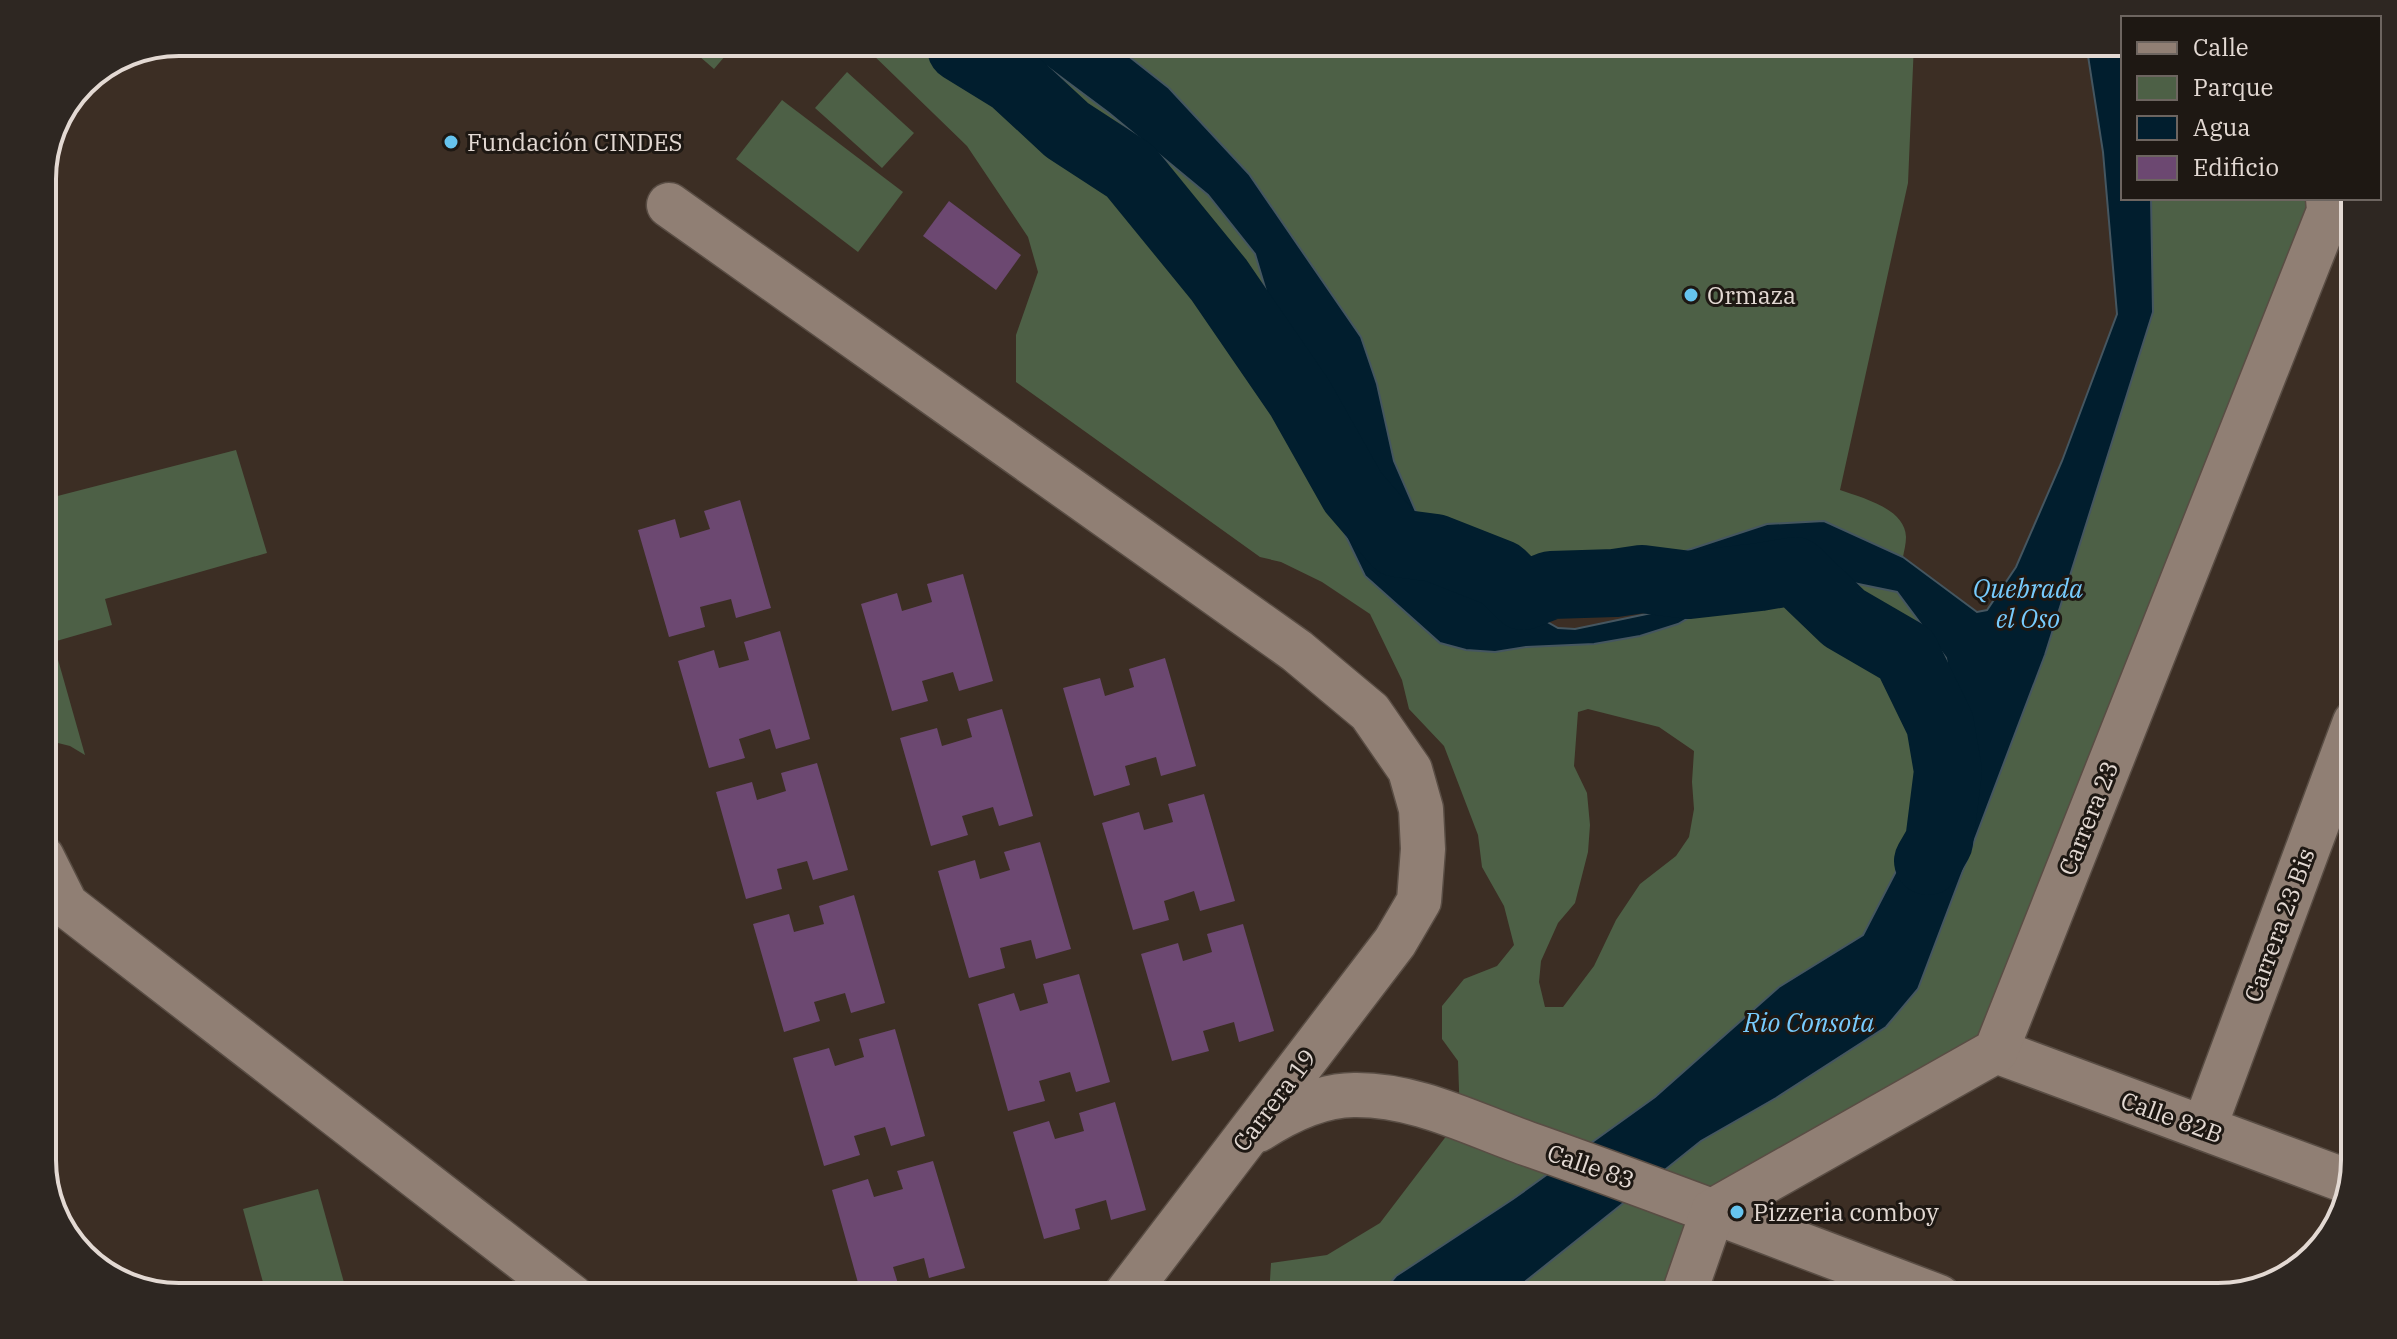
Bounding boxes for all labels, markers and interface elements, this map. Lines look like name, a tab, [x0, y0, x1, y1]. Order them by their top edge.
legend	[2121, 16, 2381, 200]
text: Calle	[2193, 31, 2249, 63]
text: Parque	[2193, 71, 2273, 103]
text: Agua	[2193, 111, 2250, 143]
place label: Fundación CINDES	[467, 126, 683, 158]
marker: Fundación CINDES	[442, 133, 460, 151]
text: Edificio	[2193, 151, 2279, 183]
place label: Ormaza	[1707, 279, 1796, 311]
marker: Ormaza	[1682, 286, 1700, 304]
water label: Quebrada el Oso	[1973, 571, 2083, 635]
street label: Carrera 23	[2051, 756, 2125, 880]
street label: Carrera 23 Bis	[2236, 844, 2322, 1006]
water label: Rio Consota	[1743, 1005, 1874, 1039]
street label: Carrera 19	[1225, 1042, 1323, 1158]
street label: Calle 82B	[2117, 1084, 2227, 1150]
street label: Calle 83	[1543, 1136, 1639, 1196]
place label: Pizzeria comboy	[1753, 1196, 1939, 1228]
marker: Pizzeria comboy	[1728, 1203, 1746, 1221]

